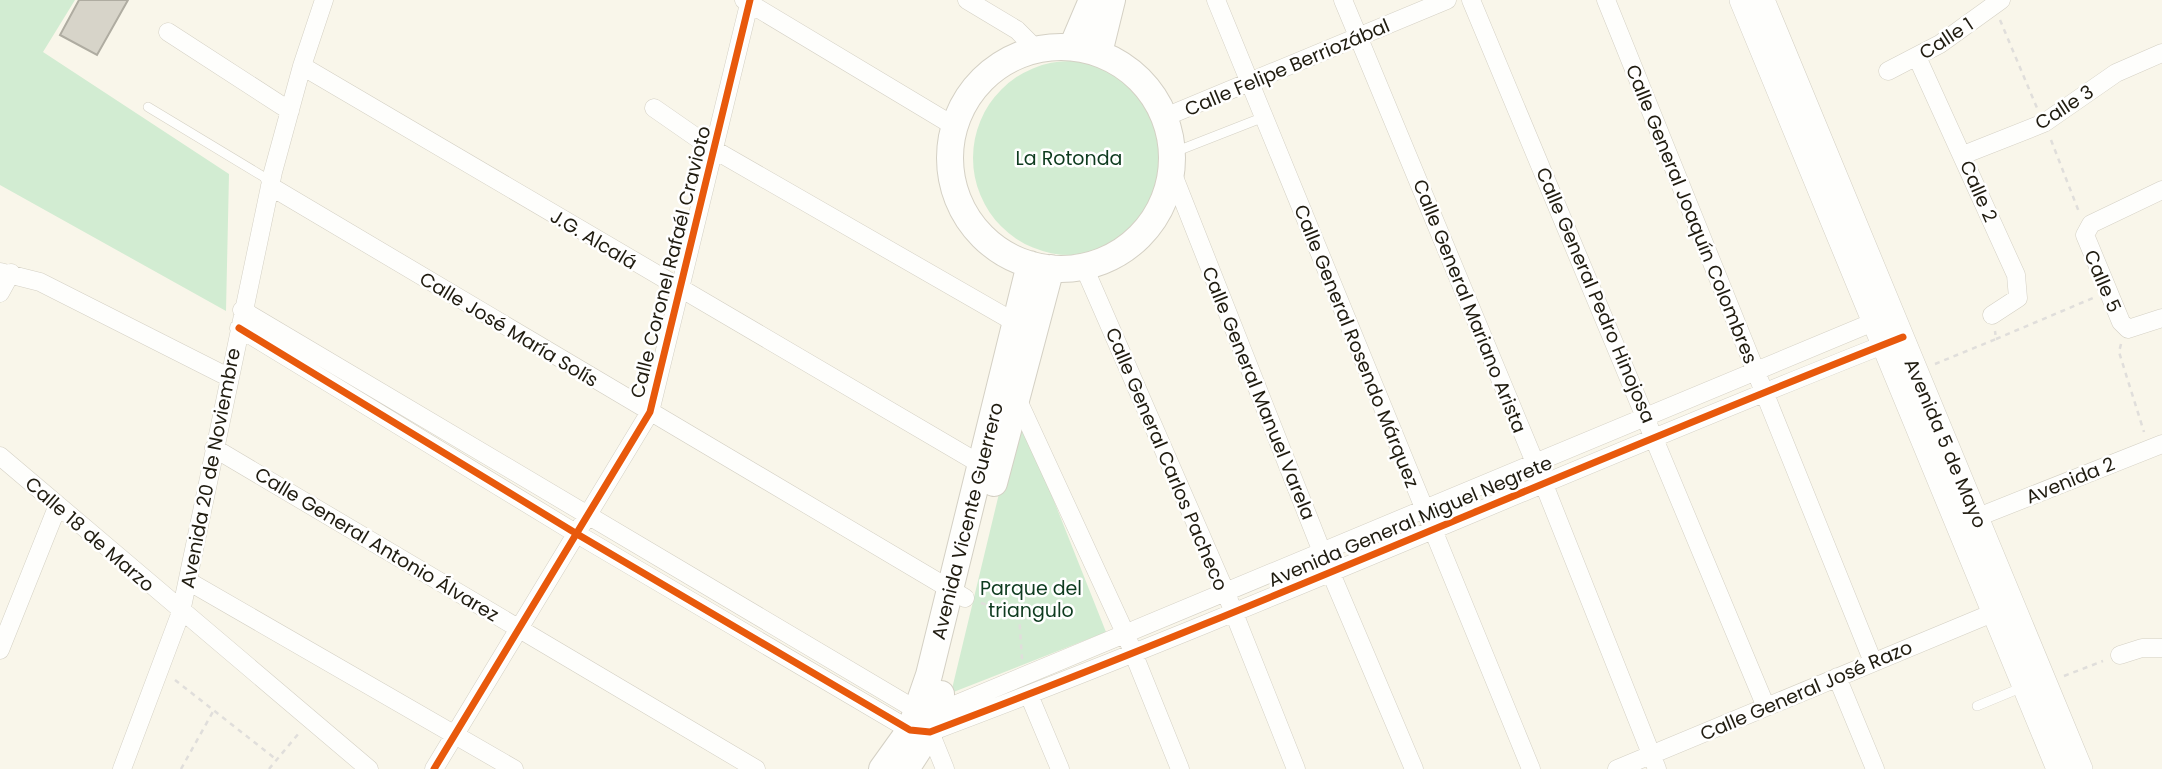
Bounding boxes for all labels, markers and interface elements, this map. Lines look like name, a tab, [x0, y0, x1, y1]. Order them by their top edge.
street label: Calle 1	[1914, 11, 1979, 66]
street label: Calle Felipe Berriozábal	[1180, 12, 1394, 123]
street label: Calle General Joaquín Colombres	[1619, 60, 1764, 368]
street label: Calle 3	[2030, 78, 2099, 136]
street label: Calle Coronel Rafaél Cravioto	[624, 123, 717, 401]
park label: La Rotonda	[1016, 145, 1122, 172]
street label: Calle 2	[1953, 156, 2004, 226]
street label: Calle General Pedro Hinojosa	[1529, 163, 1662, 427]
street label: Calle General Mariano Arista	[1406, 175, 1533, 437]
street label: Calle General Rosendo Márquez	[1287, 201, 1426, 492]
street label: J.G. Alcalá	[545, 203, 642, 276]
street label: Calle 5	[2077, 246, 2128, 317]
street label: Calle General Manuel Varela	[1195, 262, 1322, 524]
street label: Calle José María Solís	[414, 265, 603, 394]
street label: Calle General Carlos Pacheco	[1099, 324, 1234, 595]
street label: Avenida 20 de Noviembre	[174, 346, 247, 591]
street label: Avenida 5 de Mayo	[1898, 354, 1993, 532]
street label: Avenida Vicente Guerrero	[925, 400, 1010, 643]
street label: Avenida General Miguel Negrete	[1264, 449, 1556, 594]
street label: Avenida 2	[2022, 450, 2119, 511]
street label: Calle General Antonio Álvarez	[250, 461, 504, 628]
street label: Calle 18 de Marzo	[19, 471, 160, 598]
park label: Parque del triangulo	[980, 575, 1082, 624]
street label: Calle General José Razo	[1696, 633, 1916, 747]

